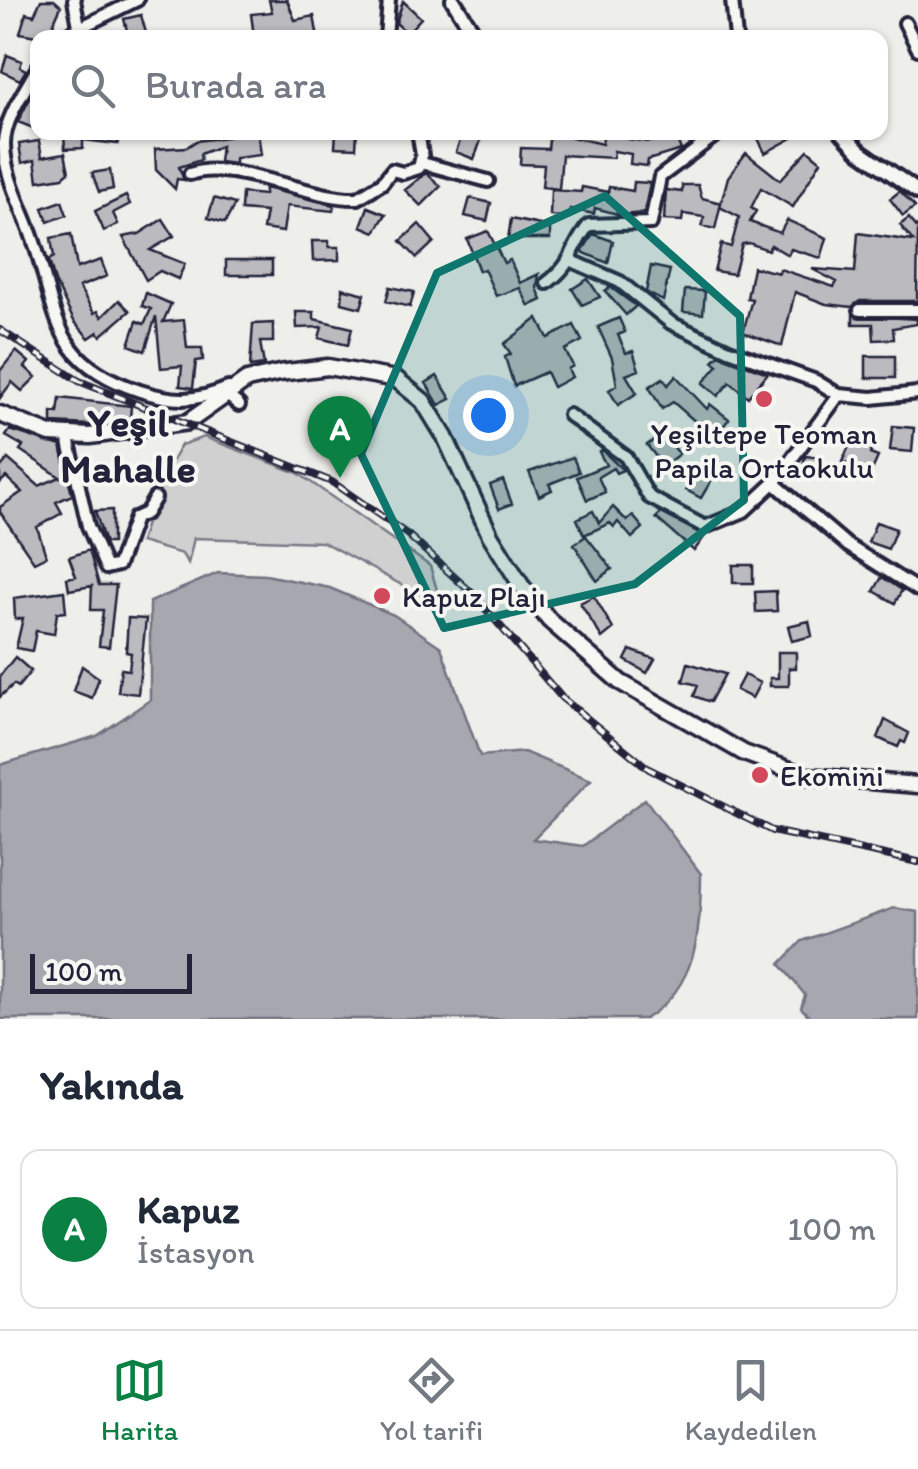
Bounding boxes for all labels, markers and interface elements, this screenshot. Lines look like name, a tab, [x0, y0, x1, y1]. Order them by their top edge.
search box	[30, 30, 888, 140]
icon: search	[65, 58, 120, 113]
text: Burada ara	[145, 62, 327, 108]
marker: Yeşiltepe Teoman Papila Ortaokulu	[753, 388, 775, 410]
your location	[463, 390, 514, 441]
pin: A	[308, 396, 372, 478]
district label: Yeşil Mahalle	[60, 398, 196, 492]
place label: Yeşiltepe Teoman Papila Ortaokulu	[651, 415, 877, 486]
place label: Kapuz Plajı	[402, 578, 546, 615]
marker: Kapuz Plajı	[371, 585, 393, 607]
place label: Ekomini	[780, 757, 884, 794]
marker: Ekomini	[749, 764, 771, 786]
scale bar	[30, 949, 192, 994]
text: 100 m	[45, 954, 122, 988]
text: Yakında	[40, 1059, 183, 1110]
text: Kapuz	[137, 1187, 239, 1233]
text: A	[64, 1210, 85, 1248]
text: 100 m	[788, 1210, 876, 1248]
text: İstasyon	[137, 1233, 255, 1271]
tab: Harita	[101, 1353, 178, 1447]
tab: Yol tarifi	[380, 1353, 483, 1447]
tab: Kaydedilen	[685, 1353, 817, 1447]

